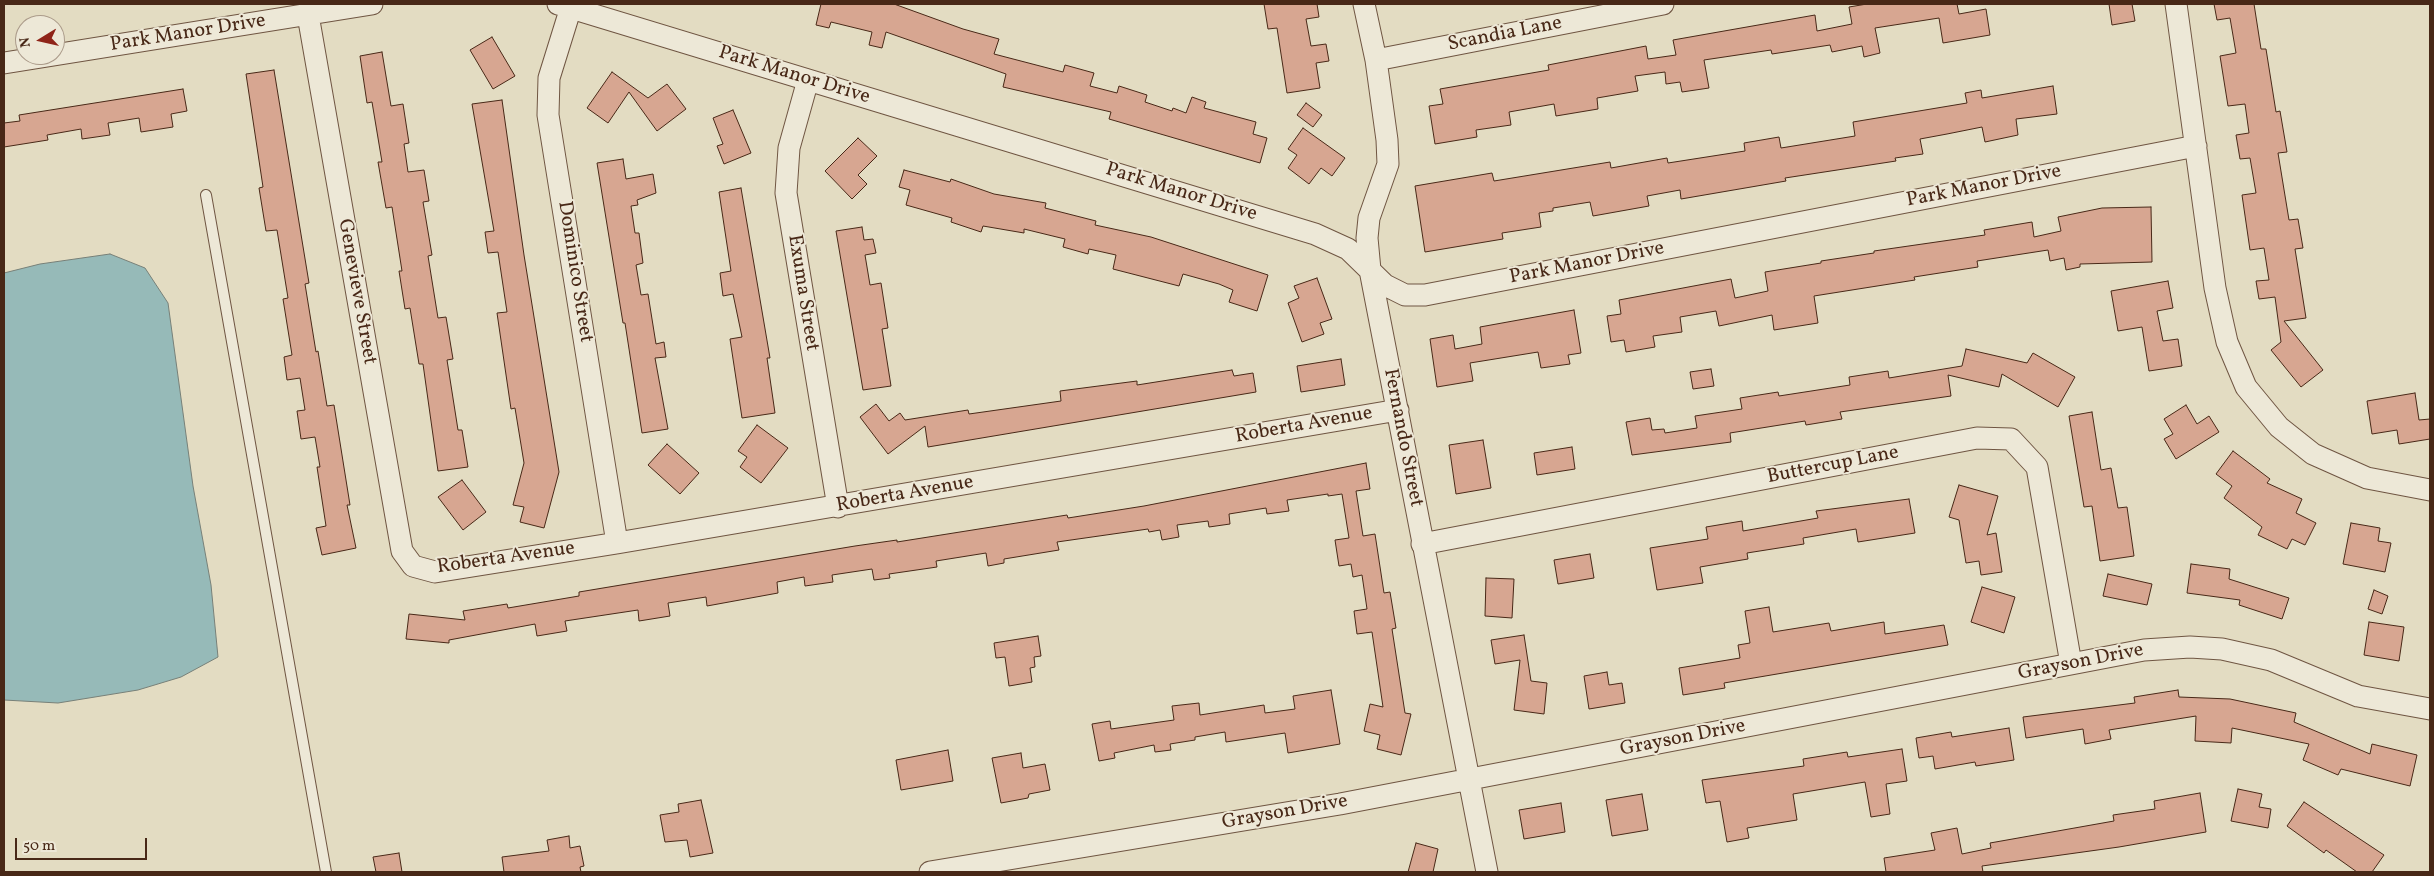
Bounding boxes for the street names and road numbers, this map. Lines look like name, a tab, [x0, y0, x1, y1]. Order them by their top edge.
street label: Park Manor Drive	[108, 10, 268, 58]
street label: Scandia Lane	[1446, 12, 1564, 58]
street label: Park Manor Drive	[715, 42, 873, 110]
street label: Park Manor Drive	[1102, 159, 1260, 227]
street label: Park Manor Drive	[1905, 160, 2063, 214]
street label: Dominico Street	[551, 200, 597, 344]
street label: Genevieve Street	[331, 217, 381, 367]
street label: Exuma Street	[781, 233, 823, 353]
street label: Park Manor Drive	[1508, 237, 1666, 291]
street label: Fernando Street	[1377, 367, 1427, 509]
street label: Roberta Avenue	[1234, 402, 1374, 450]
street label: Buttercup Lane	[1765, 441, 1901, 491]
street label: Roberta Avenue	[835, 471, 975, 519]
street label: Roberta Avenue	[436, 537, 576, 581]
street label: Grayson Drive	[2016, 639, 2146, 687]
street label: Grayson Drive	[1618, 715, 1748, 763]
street label: Grayson Drive	[1220, 790, 1350, 836]

